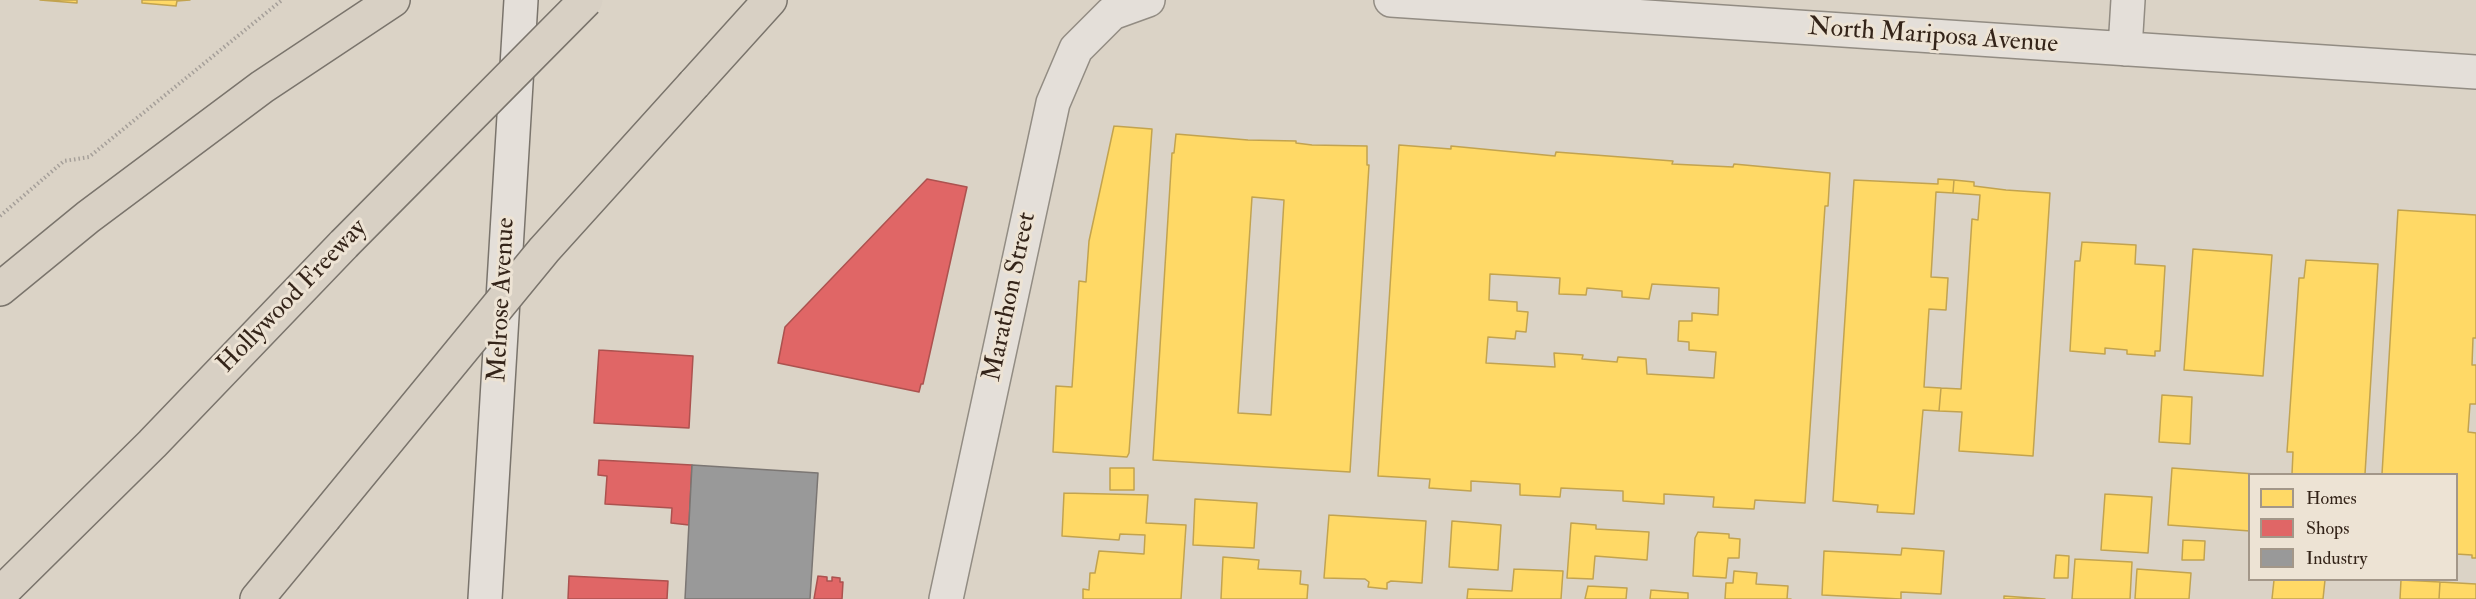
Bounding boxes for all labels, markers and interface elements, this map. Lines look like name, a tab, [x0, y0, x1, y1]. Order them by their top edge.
street label: North Mariposa Avenue	[1807, 13, 2059, 61]
street label: Marathon Street	[978, 210, 1044, 384]
street label: Hollywood Freeway	[212, 214, 374, 380]
street label: Melrose Avenue	[483, 217, 523, 383]
legend	[2248, 473, 2458, 581]
text: Homes	[2306, 487, 2357, 510]
text: Shops	[2306, 517, 2349, 540]
text: Industry	[2306, 547, 2367, 570]

